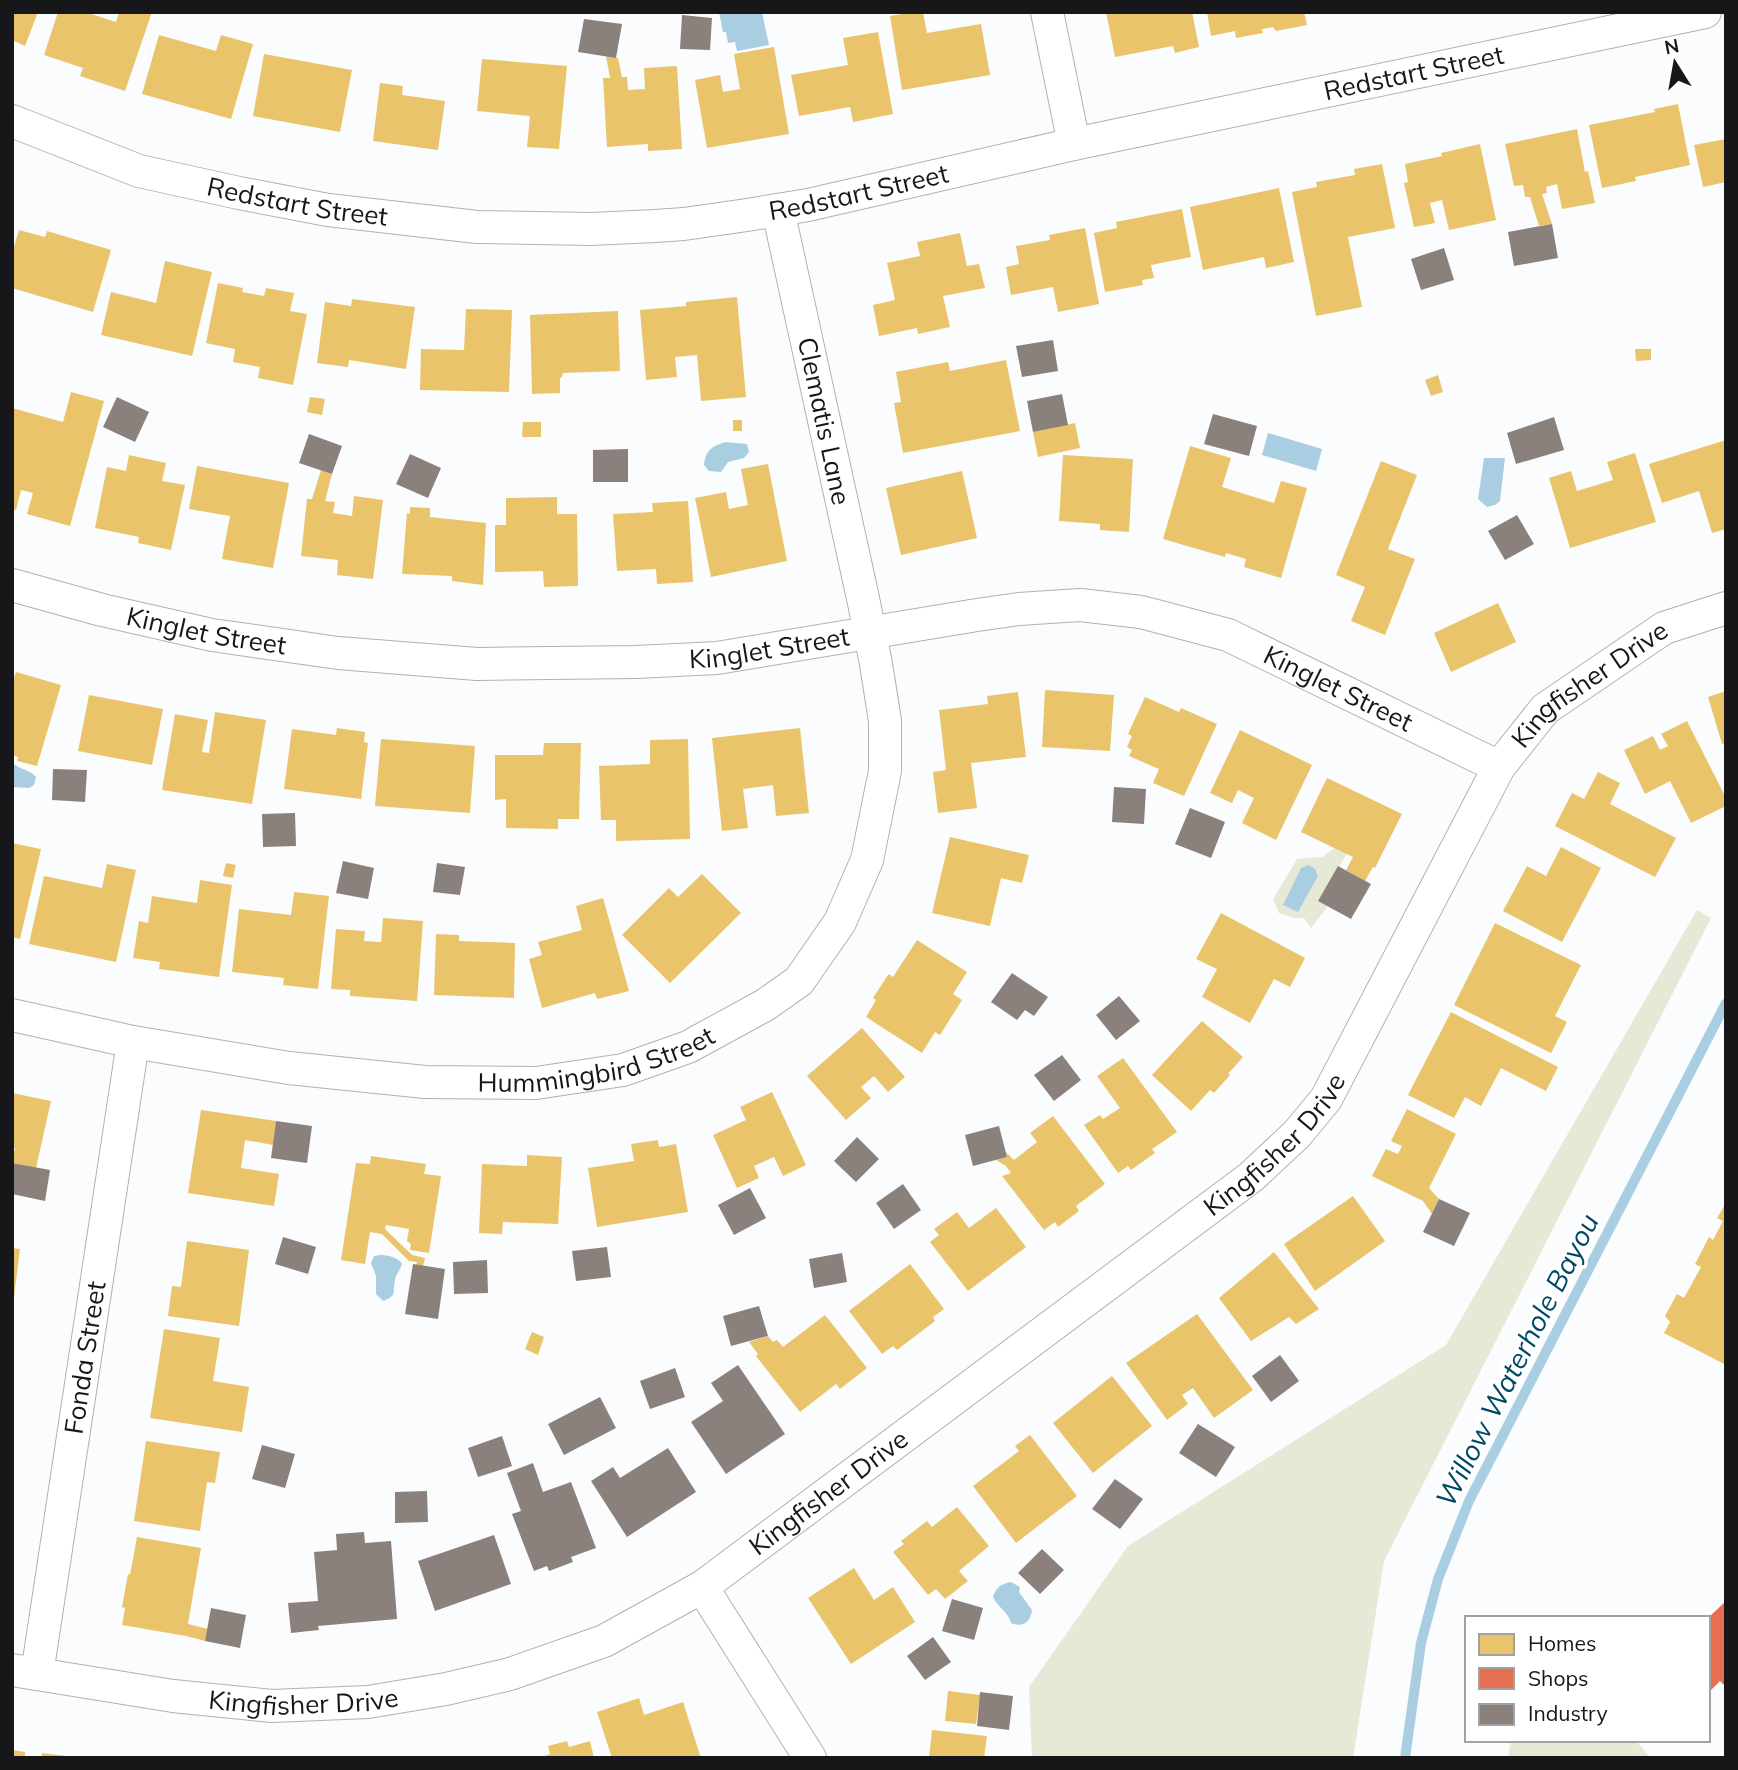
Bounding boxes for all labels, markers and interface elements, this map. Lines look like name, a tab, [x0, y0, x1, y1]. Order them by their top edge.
north arrow	[1640, 28, 1710, 98]
text: N	[1662, 33, 1681, 59]
street label: Redstart Street	[1321, 38, 1506, 107]
street label: Redstart Street	[766, 156, 951, 227]
street label: Redstart Street	[204, 169, 390, 233]
street label: Clematis Lane	[791, 334, 858, 508]
street label: Kinglet Street	[123, 599, 288, 661]
street label: Kingfisher Drive	[1504, 613, 1674, 754]
street label: Kinglet Street	[688, 619, 852, 675]
street label: Kinglet Street	[1258, 638, 1418, 738]
street label: Hummingbird Street	[477, 1019, 720, 1099]
street label: Kingfisher Drive	[1197, 1068, 1352, 1223]
water label: Willow Waterhole Bayou	[1427, 1207, 1606, 1512]
street label: Fonda Street	[57, 1279, 112, 1436]
street label: Kingfisher Drive	[742, 1422, 914, 1562]
legend	[1465, 1616, 1710, 1742]
text: Homes	[1528, 1630, 1596, 1656]
text: Shops	[1528, 1665, 1588, 1691]
street label: Kingfisher Drive	[207, 1680, 401, 1722]
text: Industry	[1528, 1700, 1608, 1726]

